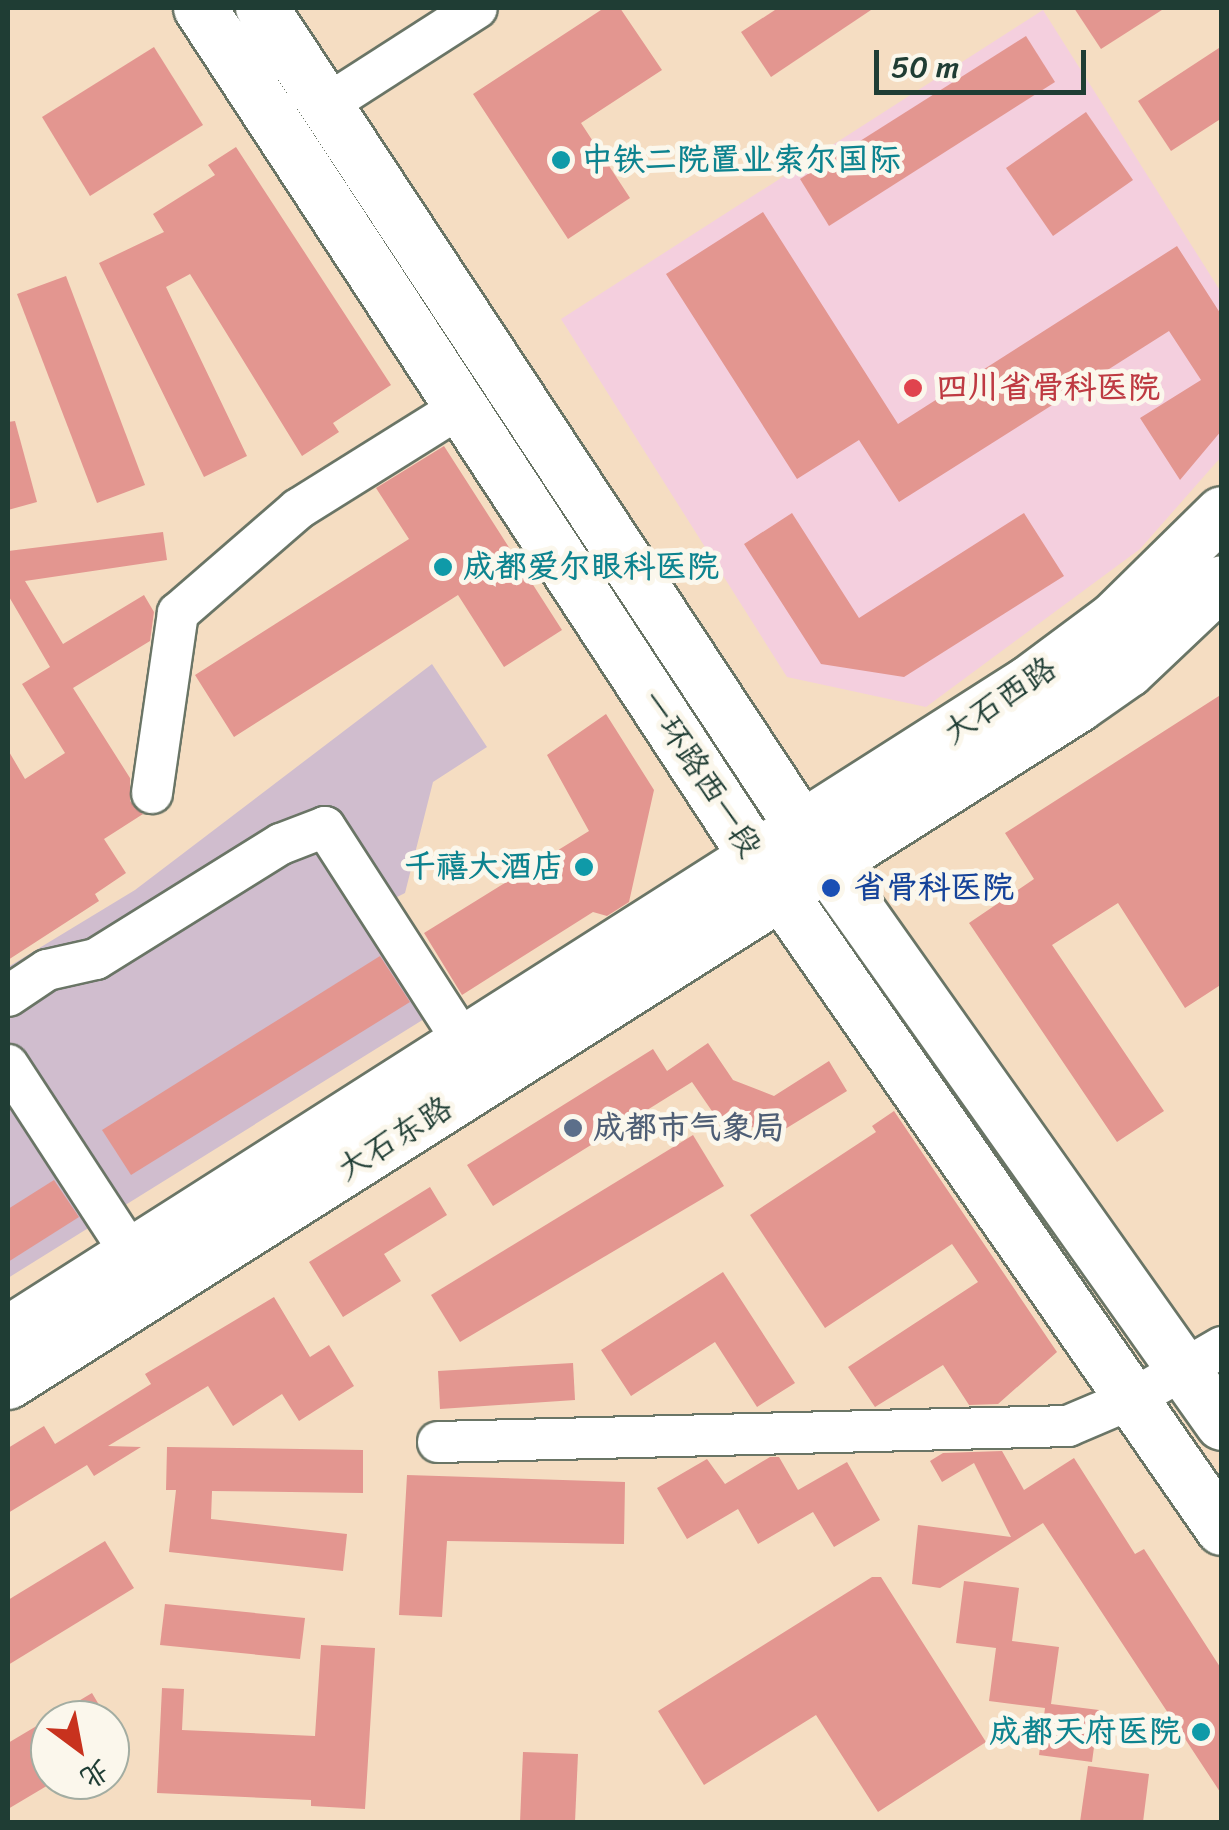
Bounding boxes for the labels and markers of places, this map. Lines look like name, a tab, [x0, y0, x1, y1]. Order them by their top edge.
place label: 中铁二院置业索尔国际	[581, 141, 901, 179]
marker: 中铁二院置业索尔国际	[550, 149, 572, 171]
place label: 四川省骨科医院	[936, 369, 1160, 407]
marker: 四川省骨科医院	[900, 375, 926, 401]
place label: 成都爱尔眼科医院	[463, 548, 719, 586]
marker: 成都爱尔眼科医院	[432, 556, 454, 578]
place label: 千禧大酒店	[404, 848, 564, 886]
marker: 千禧大酒店	[573, 856, 595, 878]
place label: 省骨科医院	[854, 869, 1014, 907]
marker: 省骨科医院	[818, 875, 844, 901]
place label: 成都市气象局	[593, 1109, 785, 1147]
marker: 成都市气象局	[562, 1117, 584, 1139]
place label: 成都天府医院	[989, 1713, 1181, 1751]
marker: 成都天府医院	[1190, 1721, 1212, 1743]

